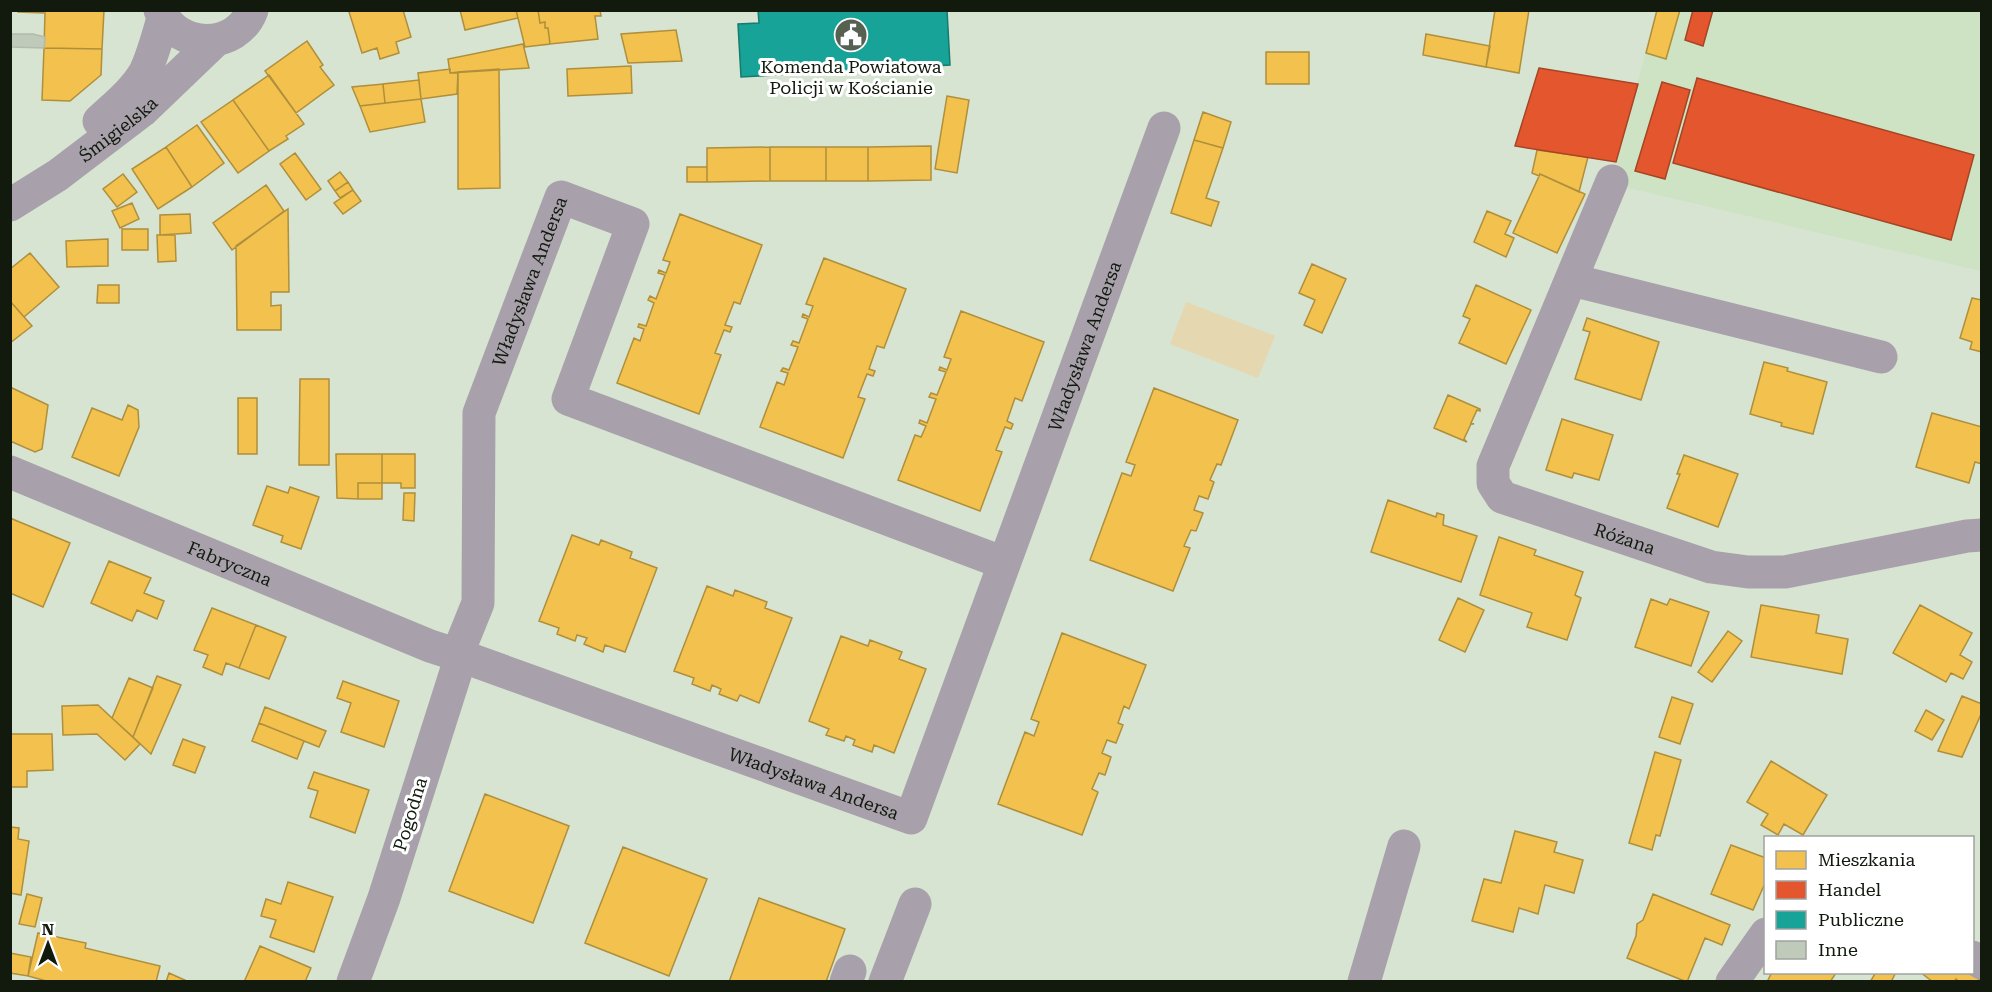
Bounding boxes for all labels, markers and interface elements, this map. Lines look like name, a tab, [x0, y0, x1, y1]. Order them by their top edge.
public building icon: Komenda Powiatowa Policji w Kościanie	[833, 17, 869, 53]
place label: Komenda Powiatowa Policji w Kościanie	[760, 56, 942, 98]
street label: Śmigielska	[74, 92, 161, 166]
street label: Władysława Andersa	[487, 193, 571, 369]
street label: Władysława Andersa	[1043, 258, 1125, 434]
street label: Różana	[1592, 518, 1658, 558]
street label: Fabryczna	[185, 536, 275, 590]
street label: Władysława Andersa	[726, 743, 902, 823]
street label: Pogodna	[389, 774, 431, 853]
legend	[1764, 836, 1974, 974]
text: Mieszkania	[1818, 849, 1915, 870]
text: Handel	[1818, 879, 1881, 900]
text: Publiczne	[1818, 909, 1904, 930]
north arrow	[18, 914, 78, 974]
text: N	[42, 920, 54, 939]
text: Inne	[1818, 939, 1858, 960]

